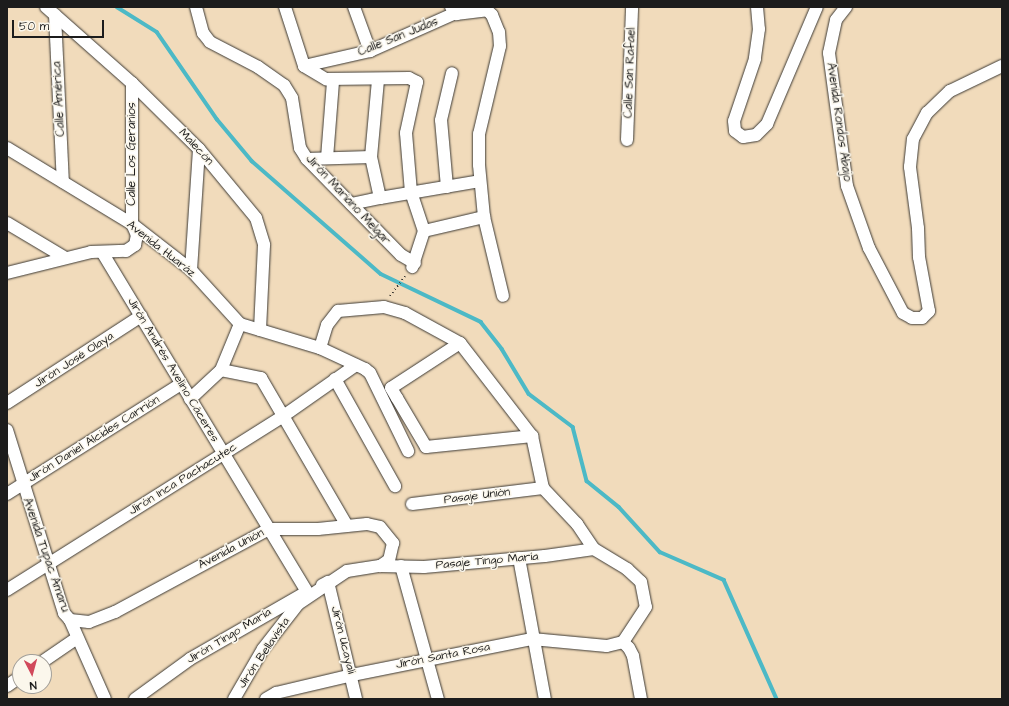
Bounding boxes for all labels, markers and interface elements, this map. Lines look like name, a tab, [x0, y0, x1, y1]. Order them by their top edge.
scale bar	[14, 12, 106, 38]
street label: Calle San Judas	[356, 14, 440, 60]
text: 50 m	[19, 18, 49, 35]
street label: Calle San Rafael	[621, 27, 639, 119]
street label: Calle América	[50, 61, 68, 137]
street label: Avenida Rondos Abajo	[824, 62, 854, 182]
street label: Calle Los Geranios	[125, 102, 139, 206]
street label: Malecón	[175, 126, 217, 168]
street label: Jirón Mariano Melgar	[303, 152, 393, 248]
street label: Avenida Huaráz	[124, 218, 198, 280]
street label: Jirón Andrés Avelino Cáceres	[124, 295, 222, 445]
street label: Jirón José Olaya	[32, 329, 116, 391]
street label: Jirón Daniel Alcides Carrión	[26, 393, 162, 485]
street label: Jirón Inca Pachacutec	[126, 440, 240, 518]
street label: Pasaje Unión	[443, 485, 511, 507]
street label: Avenida Tupac Amaru	[20, 496, 72, 614]
street label: Avenida Unión	[196, 526, 266, 572]
street label: Pasaje Tingo María	[435, 549, 539, 573]
street label: Jirón Tingo María	[184, 605, 274, 667]
street label: Jirón Ucayali	[328, 605, 358, 675]
street label: Jirón Bellavista	[235, 615, 293, 691]
street label: Jirón Santa Rosa	[395, 640, 491, 672]
north arrow	[12, 654, 52, 694]
text: N	[29, 678, 37, 693]

